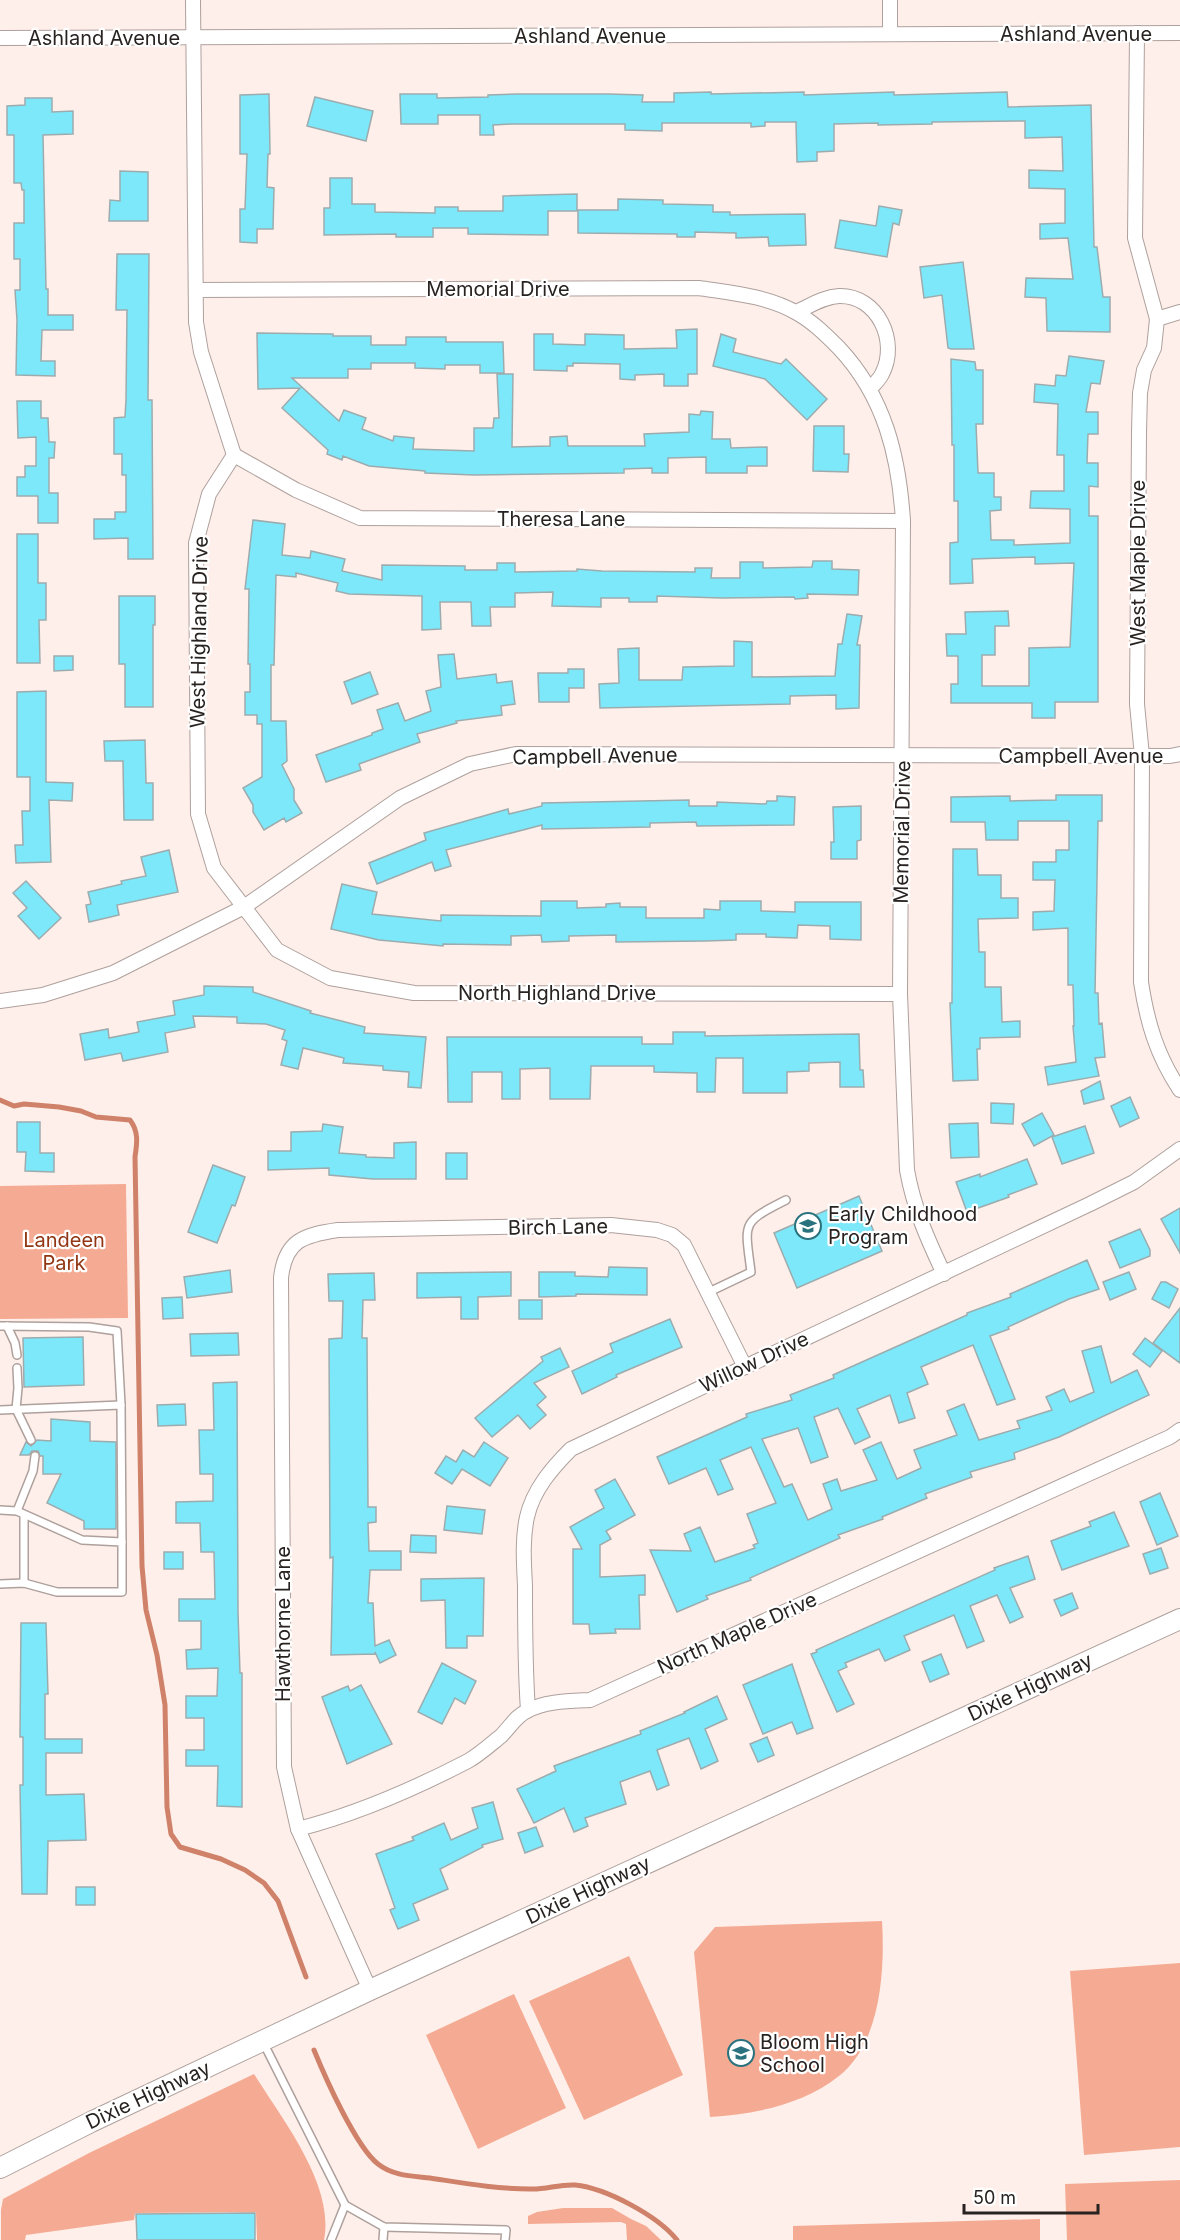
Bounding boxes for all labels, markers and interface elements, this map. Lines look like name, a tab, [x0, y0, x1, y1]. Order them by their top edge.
street label: Ashland Avenue	[1000, 22, 1152, 46]
street label: Ashland Avenue	[514, 24, 666, 48]
street label: Ashland Avenue	[28, 26, 180, 50]
street label: Memorial Drive	[426, 277, 570, 301]
street label: West Maple Drive	[1126, 480, 1150, 646]
street label: Theresa Lane	[497, 507, 625, 531]
street label: West Highland Drive	[185, 536, 213, 728]
street label: Campbell Avenue	[512, 743, 678, 769]
street label: Campbell Avenue	[998, 744, 1164, 768]
street label: Memorial Drive	[889, 760, 915, 904]
street label: North Highland Drive	[458, 981, 656, 1005]
place label: Early Childhood Program	[828, 1202, 977, 1249]
school or university icon: Early Childhood Program	[793, 1211, 823, 1241]
street label: Birch Lane	[508, 1214, 608, 1240]
park label: Landeen Park	[23, 1228, 105, 1275]
street label: Willow Drive	[696, 1326, 812, 1398]
street label: Hawthorne Lane	[271, 1546, 295, 1702]
street label: North Maple Drive	[653, 1587, 821, 1679]
street label: Dixie Highway	[964, 1648, 1096, 1726]
street label: Dixie Highway	[522, 1851, 654, 1929]
place label: Bloom High School	[760, 2030, 869, 2077]
school or university icon: Bloom High School	[726, 2038, 756, 2068]
street label: Dixie Highway	[82, 2056, 214, 2134]
scale bar	[964, 2177, 1098, 2215]
text: 50 m	[973, 2187, 1016, 2208]

